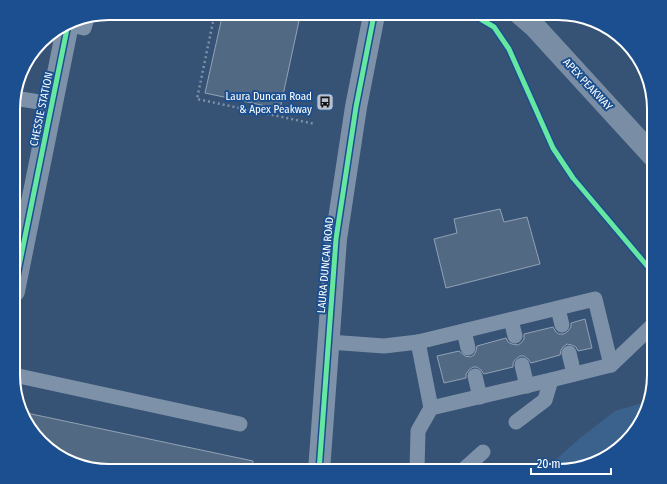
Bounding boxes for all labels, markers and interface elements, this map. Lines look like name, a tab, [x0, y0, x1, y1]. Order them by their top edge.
street label: APEX PEAKWAY	[560, 56, 615, 113]
street label: CHESSIE STATION	[27, 71, 56, 147]
place label: Laura Duncan Road & Apex Peakway	[225, 90, 312, 116]
bus stop icon: Laura Duncan Road & Apex Peakway	[315, 92, 335, 112]
street label: LAURA DUNCAN ROAD	[315, 216, 336, 314]
scale bar	[531, 450, 611, 476]
text: 20 m	[537, 457, 561, 471]

